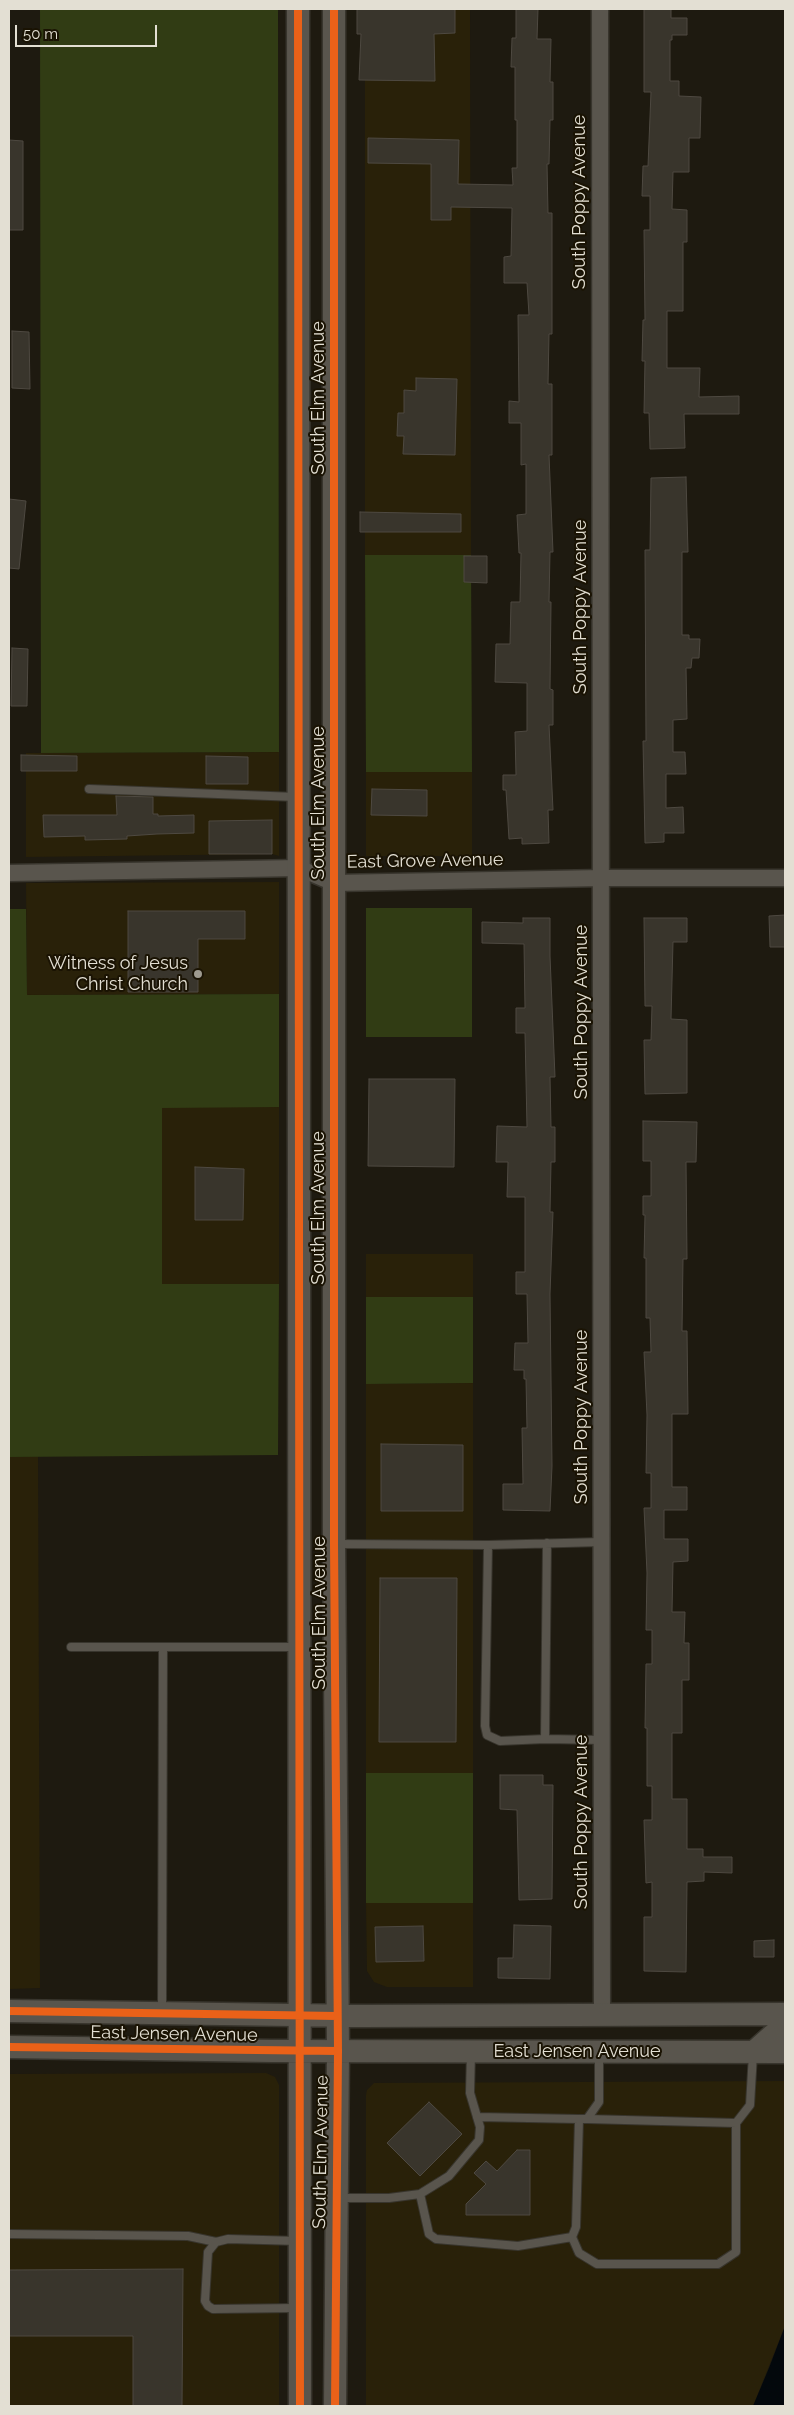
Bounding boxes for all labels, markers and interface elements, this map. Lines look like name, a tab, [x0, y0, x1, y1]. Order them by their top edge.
scale bar	[18, 15, 160, 47]
text: 50 m	[23, 25, 58, 43]
street label: South Poppy Avenue	[569, 115, 591, 289]
street label: South Elm Avenue	[308, 321, 330, 475]
street label: South Poppy Avenue	[570, 520, 592, 694]
street label: South Elm Avenue	[308, 726, 330, 880]
street label: East Grove Avenue	[346, 849, 504, 873]
street label: South Poppy Avenue	[571, 925, 593, 1099]
place label: Witness of Jesus Christ Church	[48, 953, 188, 996]
marker: Witness of Jesus Christ Church	[192, 968, 204, 980]
street label: South Elm Avenue	[308, 1131, 330, 1285]
street label: South Poppy Avenue	[571, 1330, 593, 1504]
street label: South Elm Avenue	[309, 1536, 331, 1690]
street label: South Poppy Avenue	[571, 1735, 593, 1909]
street label: East Jensen Avenue	[90, 2022, 258, 2046]
street label: East Jensen Avenue	[493, 2041, 661, 2063]
street label: South Elm Avenue	[309, 2075, 333, 2229]

